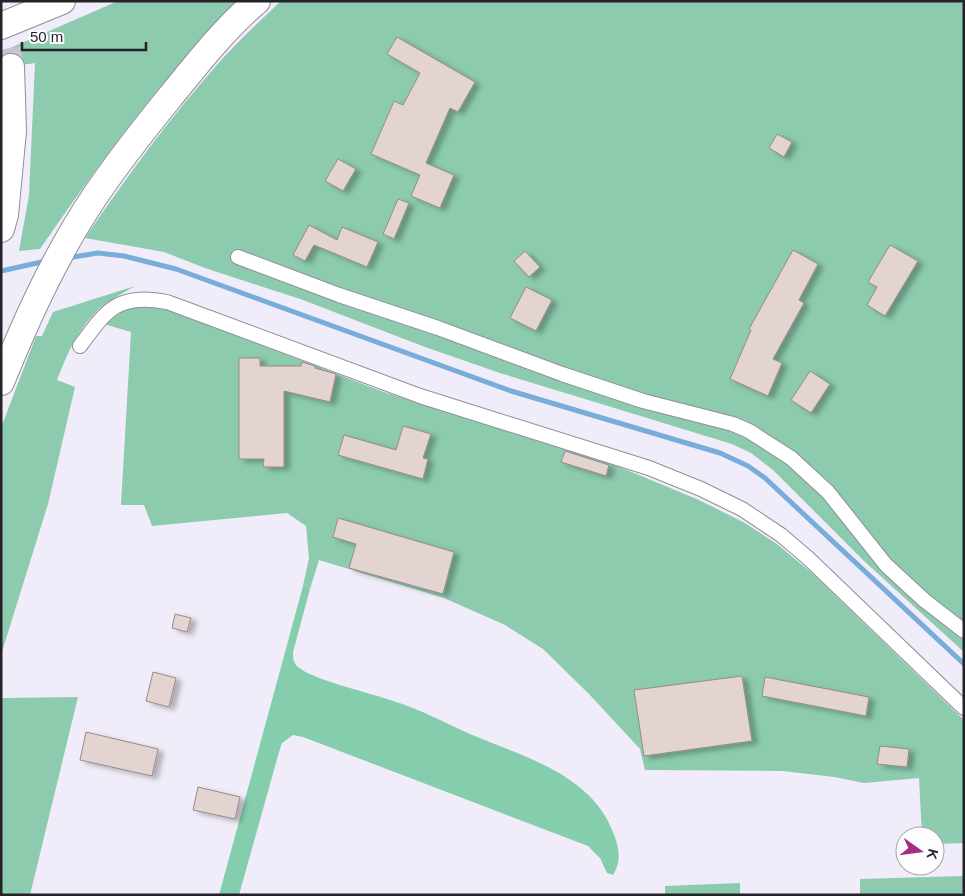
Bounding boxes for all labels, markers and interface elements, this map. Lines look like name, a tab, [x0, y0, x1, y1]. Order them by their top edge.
scale bar	[22, 20, 146, 52]
text: 50 m	[30, 28, 63, 45]
north arrow	[895, 826, 945, 876]
text: K	[924, 847, 942, 861]

